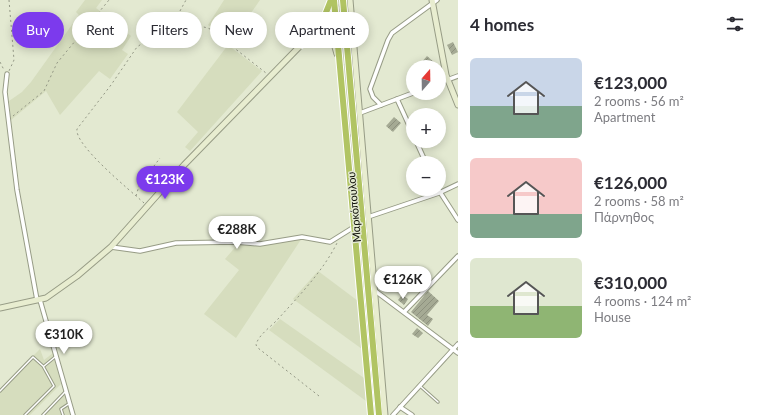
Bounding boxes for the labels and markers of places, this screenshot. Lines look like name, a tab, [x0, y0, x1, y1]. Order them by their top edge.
pin: €123K	[137, 166, 193, 200]
pin: €288K	[209, 216, 265, 250]
pin: €126K	[375, 266, 431, 300]
pin: €310K	[36, 321, 92, 355]

